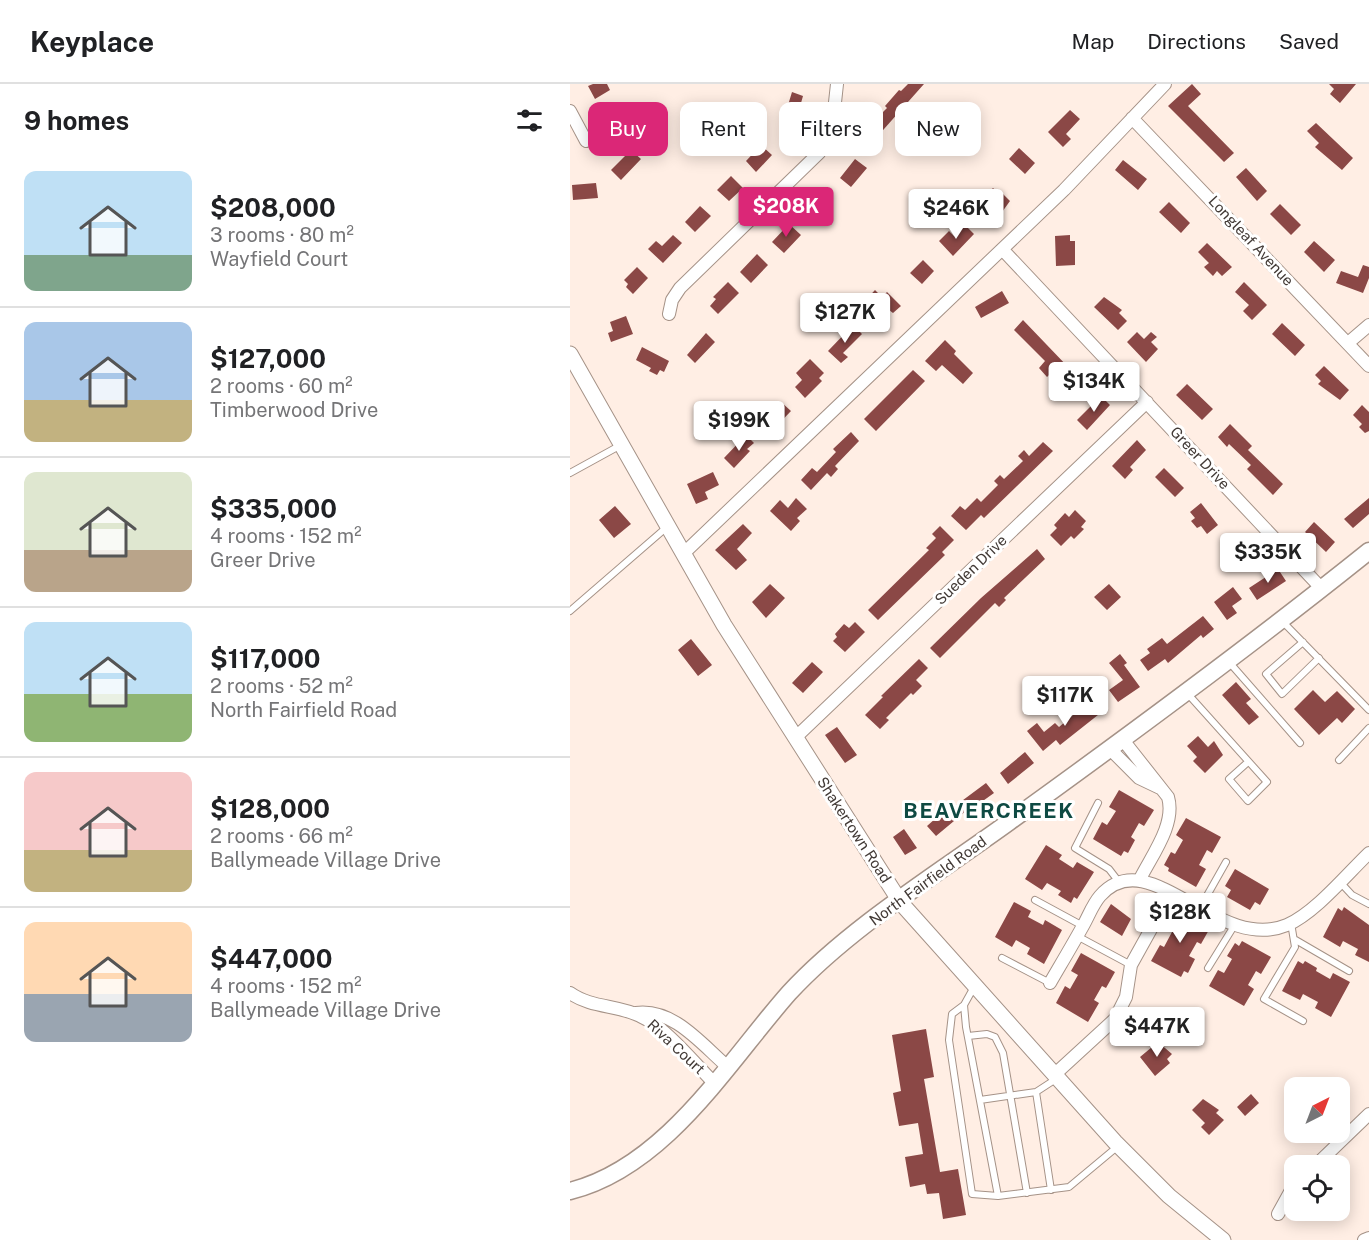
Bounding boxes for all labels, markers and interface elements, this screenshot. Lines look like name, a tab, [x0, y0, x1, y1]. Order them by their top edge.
text: Keyplace	[30, 25, 154, 58]
text: Map	[1072, 29, 1114, 54]
text: Directions	[1147, 29, 1246, 54]
text: Saved	[1279, 29, 1339, 54]
chip: Buy	[588, 102, 668, 156]
chip: Rent	[680, 102, 767, 156]
chip: Filters	[779, 102, 883, 156]
chip: New	[895, 102, 981, 156]
icon: filters	[513, 104, 546, 137]
text: 9 homes	[24, 105, 129, 136]
pin: $208K	[744, 187, 828, 238]
pin: $246K	[914, 189, 998, 240]
text: $208,000	[210, 192, 336, 223]
street label: Longleaf Avenue	[1205, 192, 1297, 289]
text: $208K	[753, 194, 819, 218]
icon: home	[72, 195, 144, 267]
text: $246K	[923, 196, 989, 220]
text: 3 rooms · 80 m²	[210, 223, 354, 247]
text: Wayfield Court	[210, 247, 348, 271]
pin: $127K	[803, 293, 887, 344]
text: $127K	[814, 300, 876, 324]
text: $127,000	[210, 343, 326, 374]
icon: home	[72, 346, 144, 418]
pin: $134K	[1052, 362, 1136, 413]
text: $134K	[1063, 369, 1125, 393]
text: 2 rooms · 60 m²	[210, 374, 353, 398]
text: Timberwood Drive	[210, 398, 378, 422]
pin: $199K	[697, 401, 781, 452]
text: $199K	[708, 408, 770, 432]
street label: Greer Drive	[1167, 423, 1234, 492]
text: $335,000	[210, 493, 337, 524]
icon: home	[72, 496, 144, 568]
text: 4 rooms · 152 m²	[210, 524, 362, 548]
street label: Sueden Drive	[931, 531, 1010, 608]
pin: $335K	[1226, 533, 1310, 584]
text: $335K	[1234, 540, 1302, 564]
text: Greer Drive	[210, 548, 316, 572]
text: $117,000	[210, 643, 321, 674]
icon: home	[72, 646, 144, 718]
text: 2 rooms · 52 m²	[210, 674, 353, 698]
pin: $117K	[1023, 676, 1107, 727]
text: $117K	[1036, 683, 1094, 707]
text: North Fairfield Road	[210, 698, 397, 722]
street label: Shakertown Road	[814, 774, 895, 886]
text: $128,000	[210, 793, 330, 824]
icon: home	[72, 796, 144, 868]
district label: BEAVERCREEK	[903, 798, 1075, 823]
text: 2 rooms · 66 m²	[210, 824, 353, 848]
street label: North Fairfield Road	[866, 832, 989, 929]
text: Ballymeade Village Drive	[210, 848, 441, 872]
pin: $128K	[1138, 893, 1222, 944]
text: $128K	[1149, 900, 1211, 924]
text: $447,000	[210, 943, 332, 974]
icon: home	[72, 946, 144, 1018]
text: 4 rooms · 152 m²	[210, 974, 362, 998]
text: Ballymeade Village Drive	[210, 998, 441, 1022]
pin: $447K	[1115, 1007, 1199, 1058]
text: $447K	[1124, 1014, 1190, 1038]
street label: Riva Court	[644, 1016, 709, 1078]
north arrow	[1284, 1077, 1350, 1143]
map controls	[1284, 1077, 1350, 1221]
button: locate	[1284, 1155, 1350, 1221]

